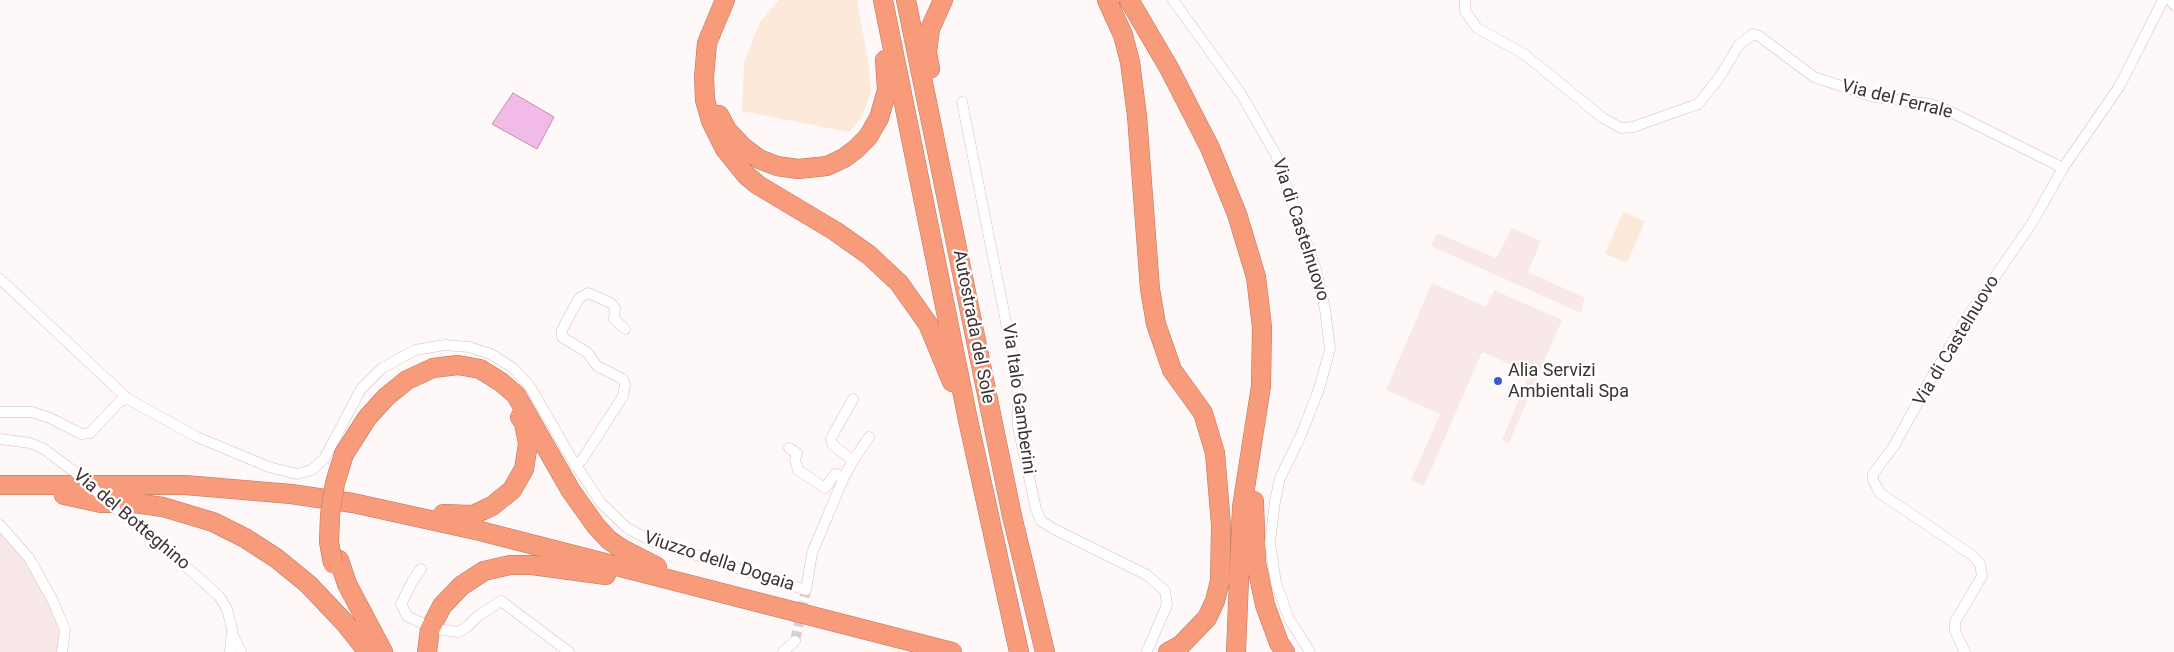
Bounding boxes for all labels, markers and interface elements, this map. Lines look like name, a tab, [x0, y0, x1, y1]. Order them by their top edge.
street label: Via del Ferrale	[1839, 76, 1955, 124]
street label: Via di Castelnuovo	[1267, 156, 1333, 304]
street label: Autostrada del Sole	[948, 248, 998, 406]
street label: Via di Castelnuovo	[1909, 272, 2005, 410]
street label: Via Italo Gamberini	[997, 322, 1039, 476]
place label: Alia Servizi Ambientali Spa	[1508, 360, 1629, 402]
marker: Alia Servizi Ambientali Spa	[1492, 375, 1504, 387]
street label: Via del Botteghino	[68, 465, 194, 575]
street label: Viuzzo della Dogaia	[641, 527, 797, 597]

